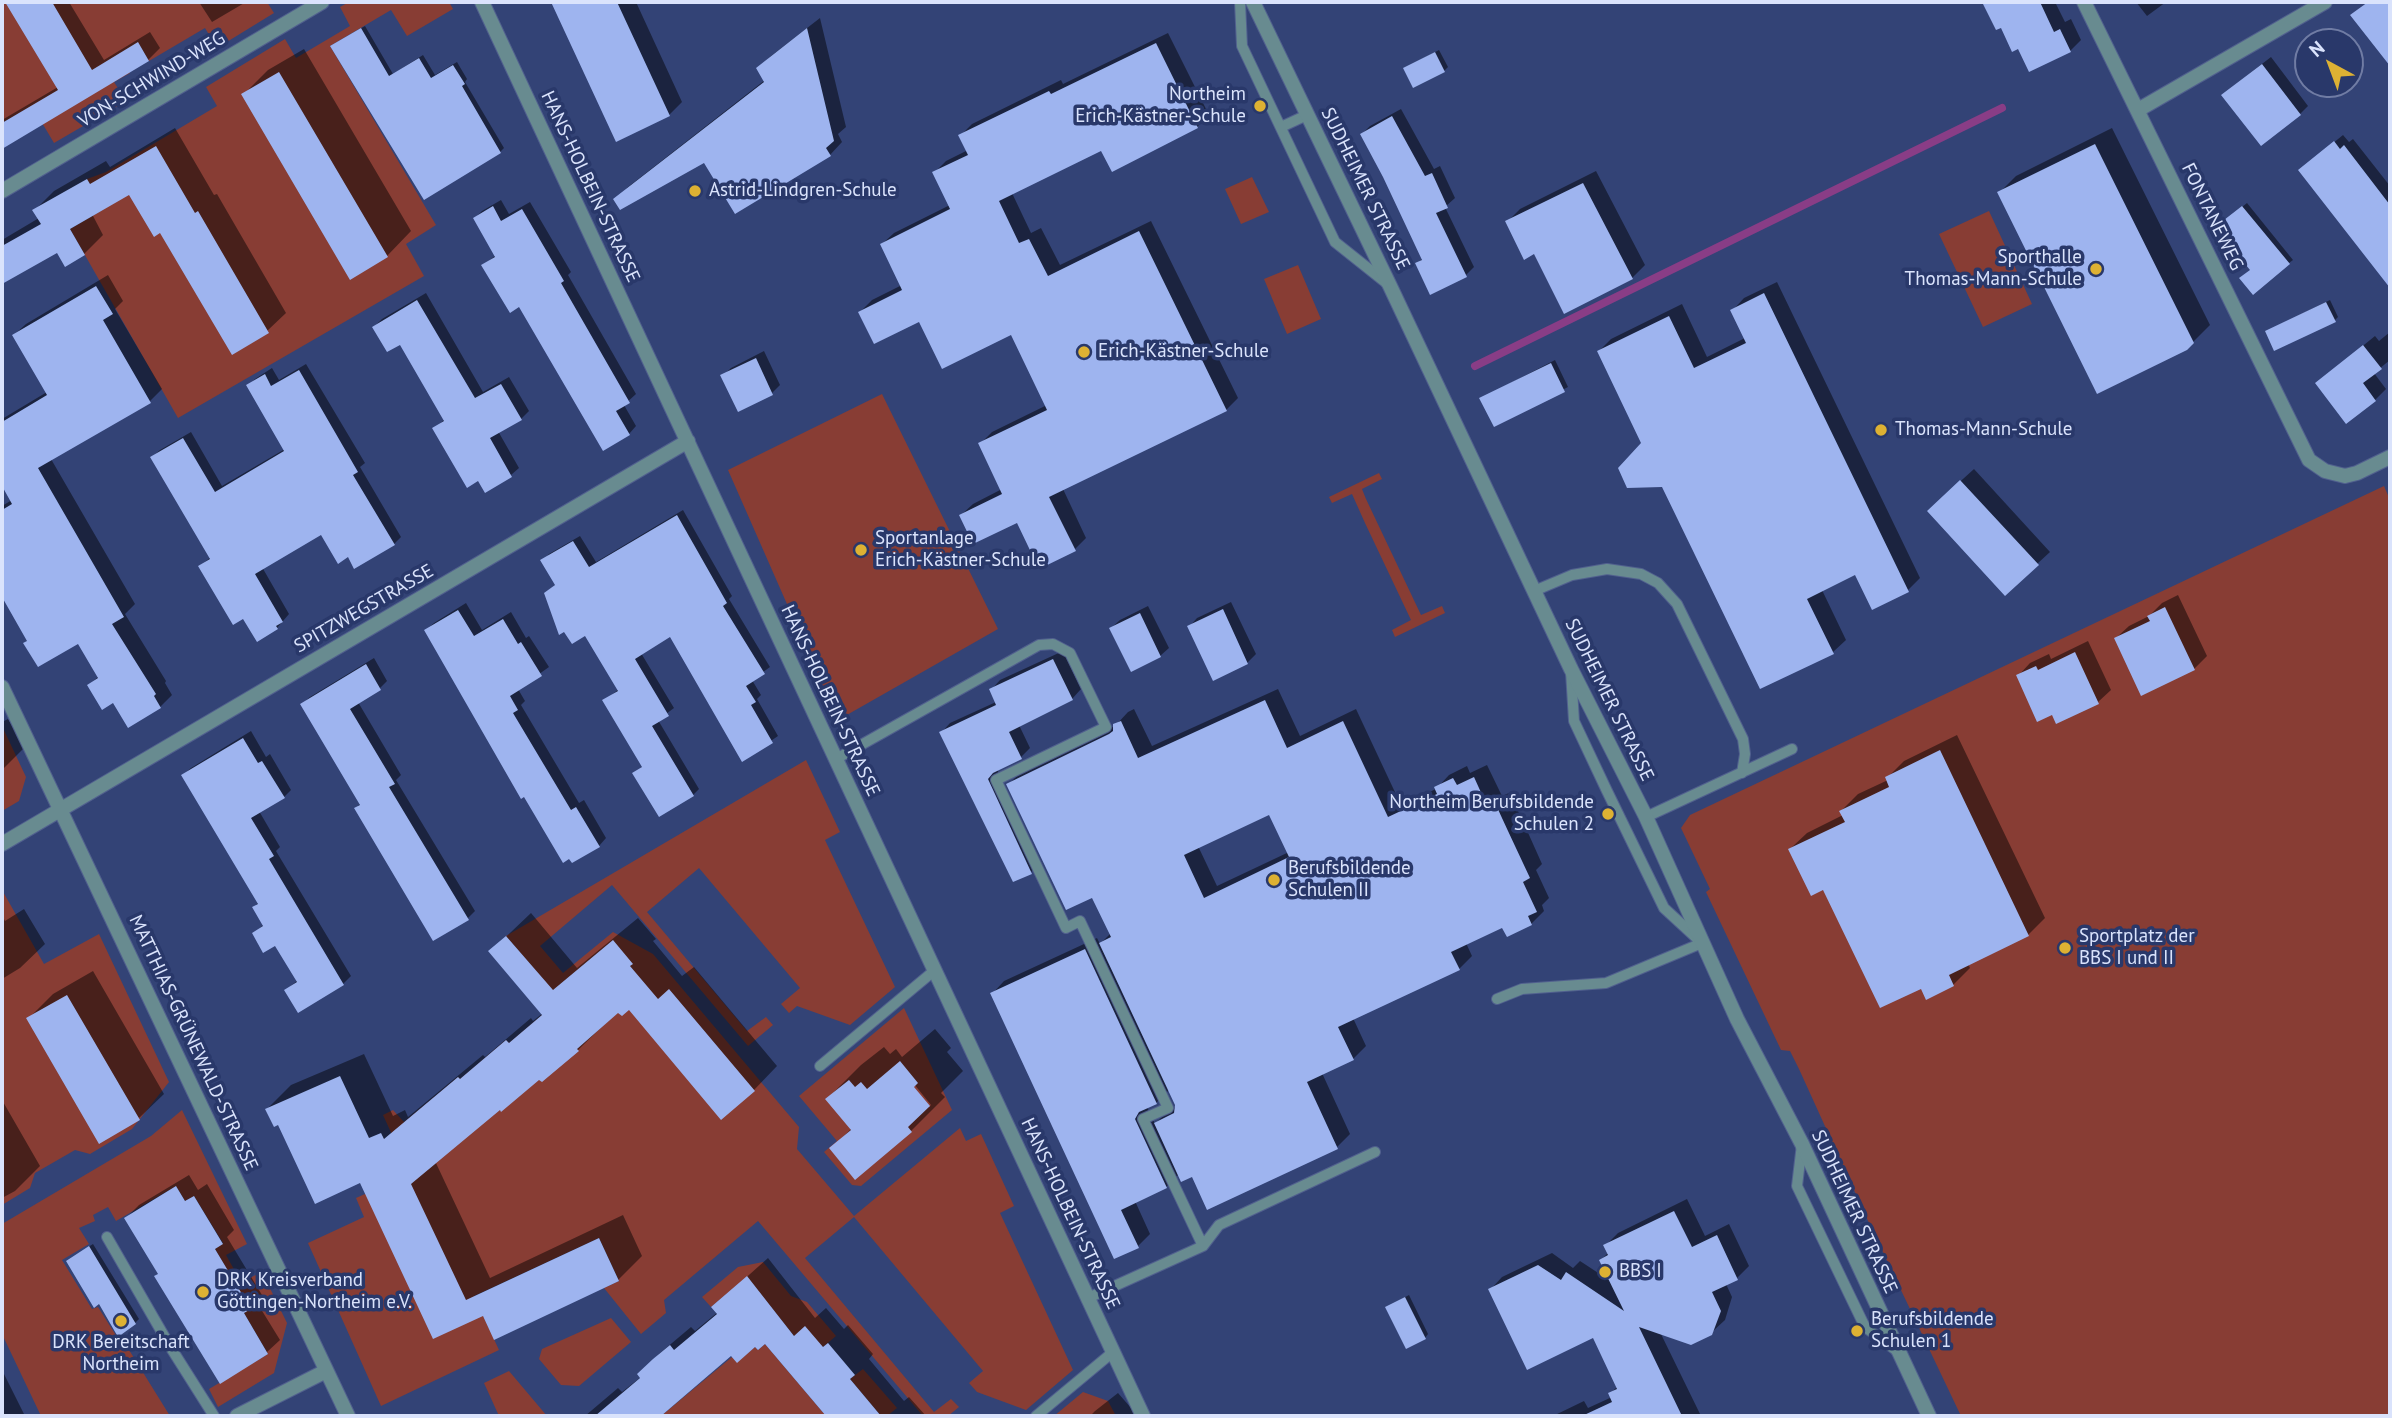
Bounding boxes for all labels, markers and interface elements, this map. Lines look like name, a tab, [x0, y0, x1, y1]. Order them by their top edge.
street label: VON-SCHWIND-WEG	[74, 27, 230, 133]
north arrow	[2294, 28, 2364, 98]
text: N	[2304, 36, 2329, 62]
place label: Northeim Erich-Kästner-Schule	[1075, 84, 1246, 128]
street label: HANS-HOLBEIN-STRASSE	[536, 88, 644, 286]
marker: Northeim Erich-Kästner-Schule	[1252, 98, 1268, 114]
street label: SUDHEIMER STRASSE	[1316, 104, 1414, 274]
street label: FONTANEWEG	[2176, 160, 2248, 274]
place label: Astrid-Lindgren-Schule	[709, 180, 897, 202]
marker: Astrid-Lindgren-Schule	[687, 183, 703, 199]
place label: Sporthalle Thomas-Mann-Schule	[1905, 247, 2082, 291]
marker: Sporthalle Thomas-Mann-Schule	[2088, 261, 2104, 277]
place label: Erich-Kästner-Schule	[1098, 341, 1269, 363]
marker: Erich-Kästner-Schule	[1076, 344, 1092, 360]
place label: Thomas-Mann-Schule	[1895, 419, 2072, 441]
marker: Thomas-Mann-Schule	[1873, 422, 1889, 438]
place label: Sportanlage Erich-Kästner-Schule	[875, 528, 1046, 572]
marker: Sportanlage Erich-Kästner-Schule	[853, 542, 869, 558]
street label: SPITZWEGSTRASSE	[290, 560, 438, 658]
street label: HANS-HOLBEIN-STRASSE	[776, 602, 884, 800]
street label: SUDHEIMER STRASSE	[1560, 615, 1658, 785]
place label: Northeim Berufsbildende Schulen 2	[1389, 792, 1594, 836]
marker: Northeim Berufsbildende Schulen 2	[1600, 806, 1616, 822]
place label: Berufsbildende Schulen II	[1288, 858, 1411, 902]
marker: Berufsbildende Schulen II	[1266, 872, 1282, 888]
street label: MATTHIAS-GRÜNEWALD-STRASSE	[124, 912, 262, 1174]
place label: Sportplatz der BBS I und II	[2079, 926, 2195, 970]
marker: Sportplatz der BBS I und II	[2057, 940, 2073, 956]
street label: HANS-HOLBEIN-STRASSE	[1016, 1115, 1124, 1313]
street label: SUDHEIMER STRASSE	[1806, 1127, 1902, 1297]
place label: BBS I	[1619, 1261, 1662, 1283]
marker: BBS I	[1597, 1264, 1613, 1280]
place label: DRK Kreisverband Göttingen-Northeim e.V.	[217, 1270, 412, 1314]
marker: DRK Kreisverband Göttingen-Northeim e.V.	[195, 1284, 211, 1300]
place label: Berufsbildende Schulen 1	[1871, 1309, 1994, 1353]
marker: DRK Bereitschaft Northeim	[113, 1313, 129, 1329]
marker: Berufsbildende Schulen 1	[1849, 1323, 1865, 1339]
place label: DRK Bereitschaft Northeim	[52, 1332, 190, 1376]

